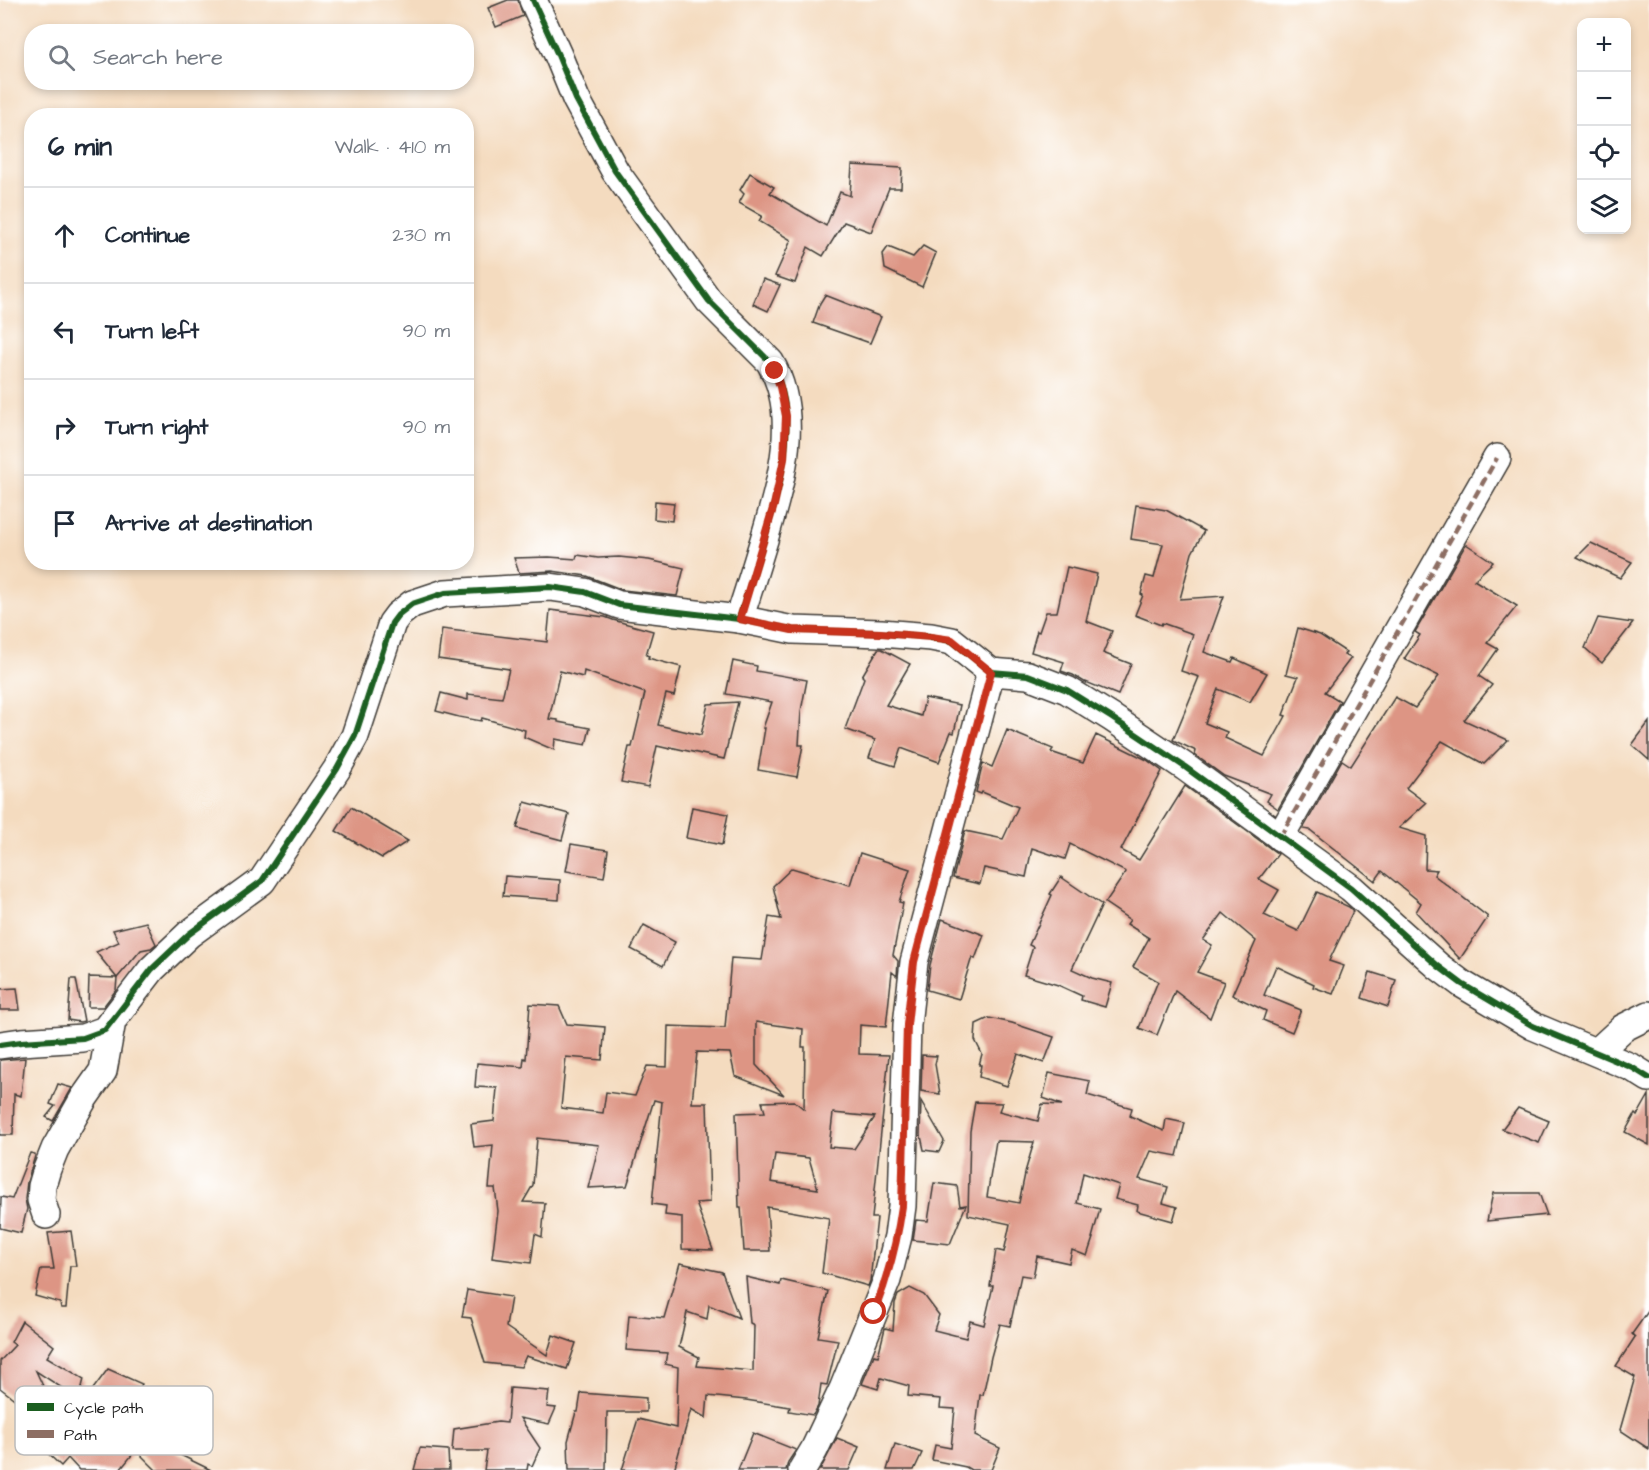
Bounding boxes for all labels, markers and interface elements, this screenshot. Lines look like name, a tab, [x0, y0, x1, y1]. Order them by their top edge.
map controls	[1577, 18, 1631, 234]
button: +	[1577, 18, 1631, 72]
search box	[24, 24, 474, 90]
icon: search	[45, 41, 78, 74]
text: Search here	[93, 42, 223, 73]
button: −	[1577, 72, 1631, 126]
button: locate	[1577, 126, 1631, 180]
text: 6 min	[48, 129, 112, 165]
text: Walk · 410 m	[334, 133, 450, 161]
button: layers	[1577, 180, 1631, 234]
icon: ahead	[48, 219, 81, 252]
text: Continue	[105, 220, 190, 251]
text: 230 m	[392, 221, 450, 249]
icon: left	[48, 315, 81, 348]
text: Turn left	[105, 316, 199, 347]
text: 90 m	[402, 317, 450, 345]
route end	[761, 357, 787, 383]
icon: right	[48, 411, 81, 444]
text: Turn right	[105, 412, 208, 443]
text: 90 m	[402, 413, 450, 441]
icon: arrive	[48, 507, 81, 540]
text: Arrive at destination	[105, 508, 312, 539]
route start	[860, 1298, 886, 1324]
legend	[15, 1386, 213, 1455]
text: Cycle path	[64, 1397, 143, 1420]
text: Path	[64, 1424, 97, 1446]

